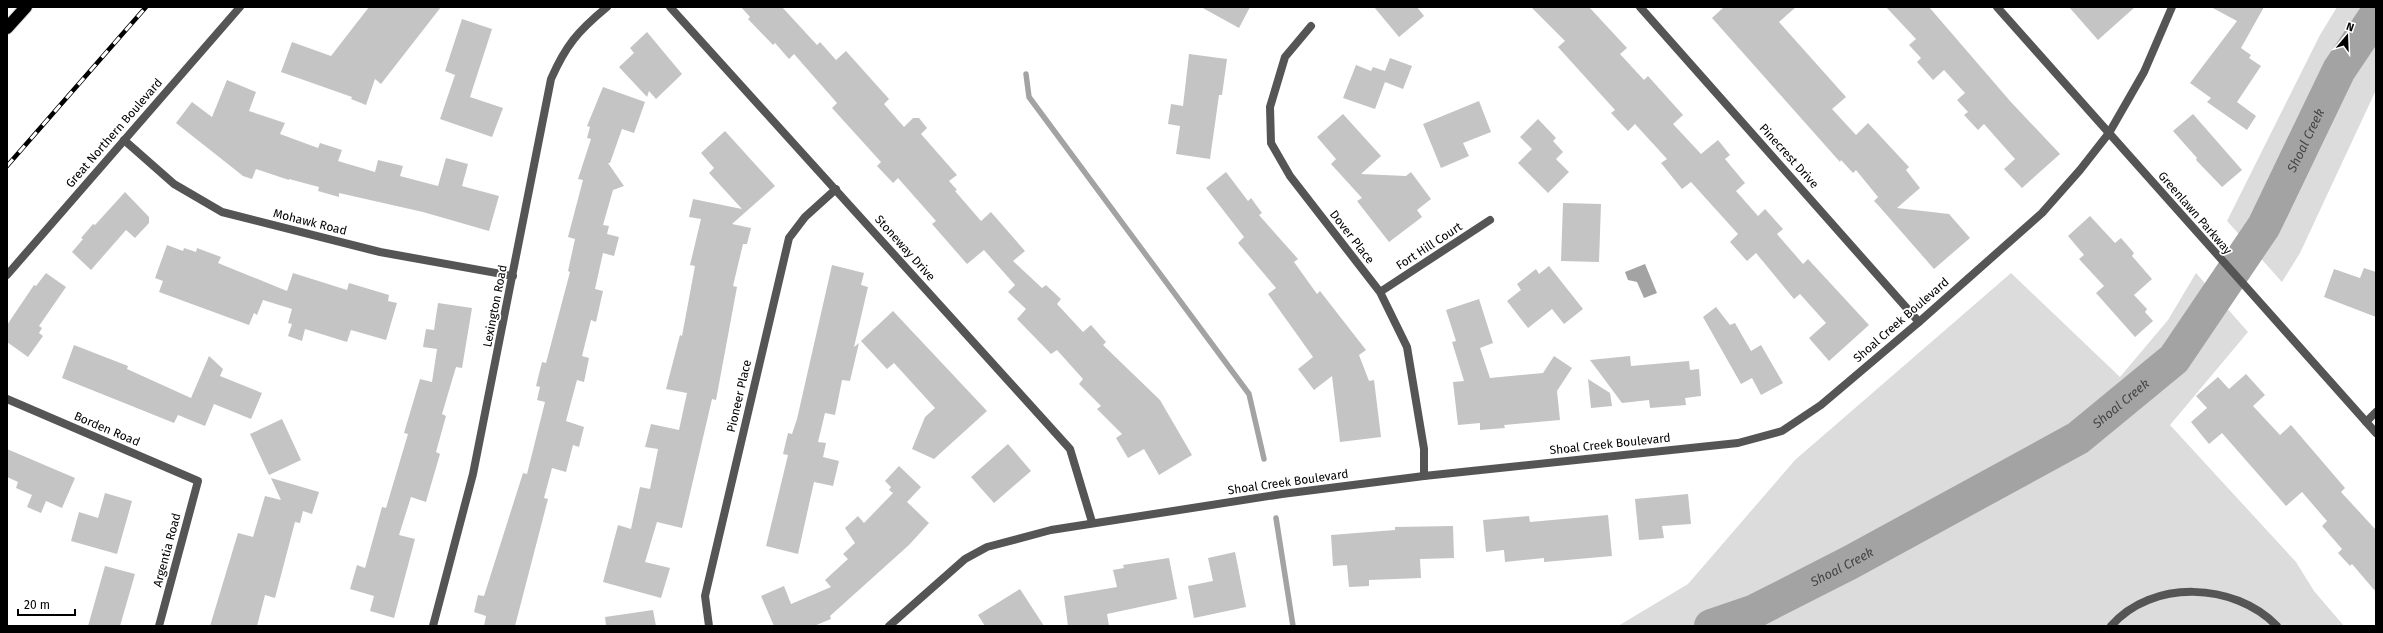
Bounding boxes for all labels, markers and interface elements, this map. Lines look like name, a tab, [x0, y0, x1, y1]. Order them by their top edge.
north arrow	[2327, 16, 2367, 56]
text: N	[2345, 20, 2356, 34]
street label: Great Northern Boulevard	[63, 76, 165, 190]
water label: Shoal Creek	[2283, 106, 2327, 175]
street label: Pinecrest Drive	[1756, 121, 1822, 191]
street label: Greenlawn Parkway	[2155, 169, 2235, 257]
street label: Mohawk Road	[272, 206, 348, 238]
street label: Dover Place	[1327, 208, 1377, 266]
street label: Stoneway Drive	[872, 212, 938, 284]
street label: Fort Hill Court	[1393, 219, 1465, 273]
street label: Lexington Road	[480, 264, 510, 348]
street label: Shoal Creek Boulevard	[1850, 275, 1952, 365]
street label: Pioneer Place	[724, 358, 754, 434]
water label: Shoal Creek	[2088, 375, 2152, 431]
street label: Borden Road	[72, 409, 142, 449]
street label: Shoal Creek Boulevard	[1549, 431, 1671, 457]
street label: Shoal Creek Boulevard	[1227, 467, 1349, 497]
street label: Argentia Road	[150, 511, 184, 589]
water label: Shoal Creek	[1807, 544, 1876, 589]
scale bar	[18, 591, 75, 617]
text: 20 m	[24, 598, 50, 612]

